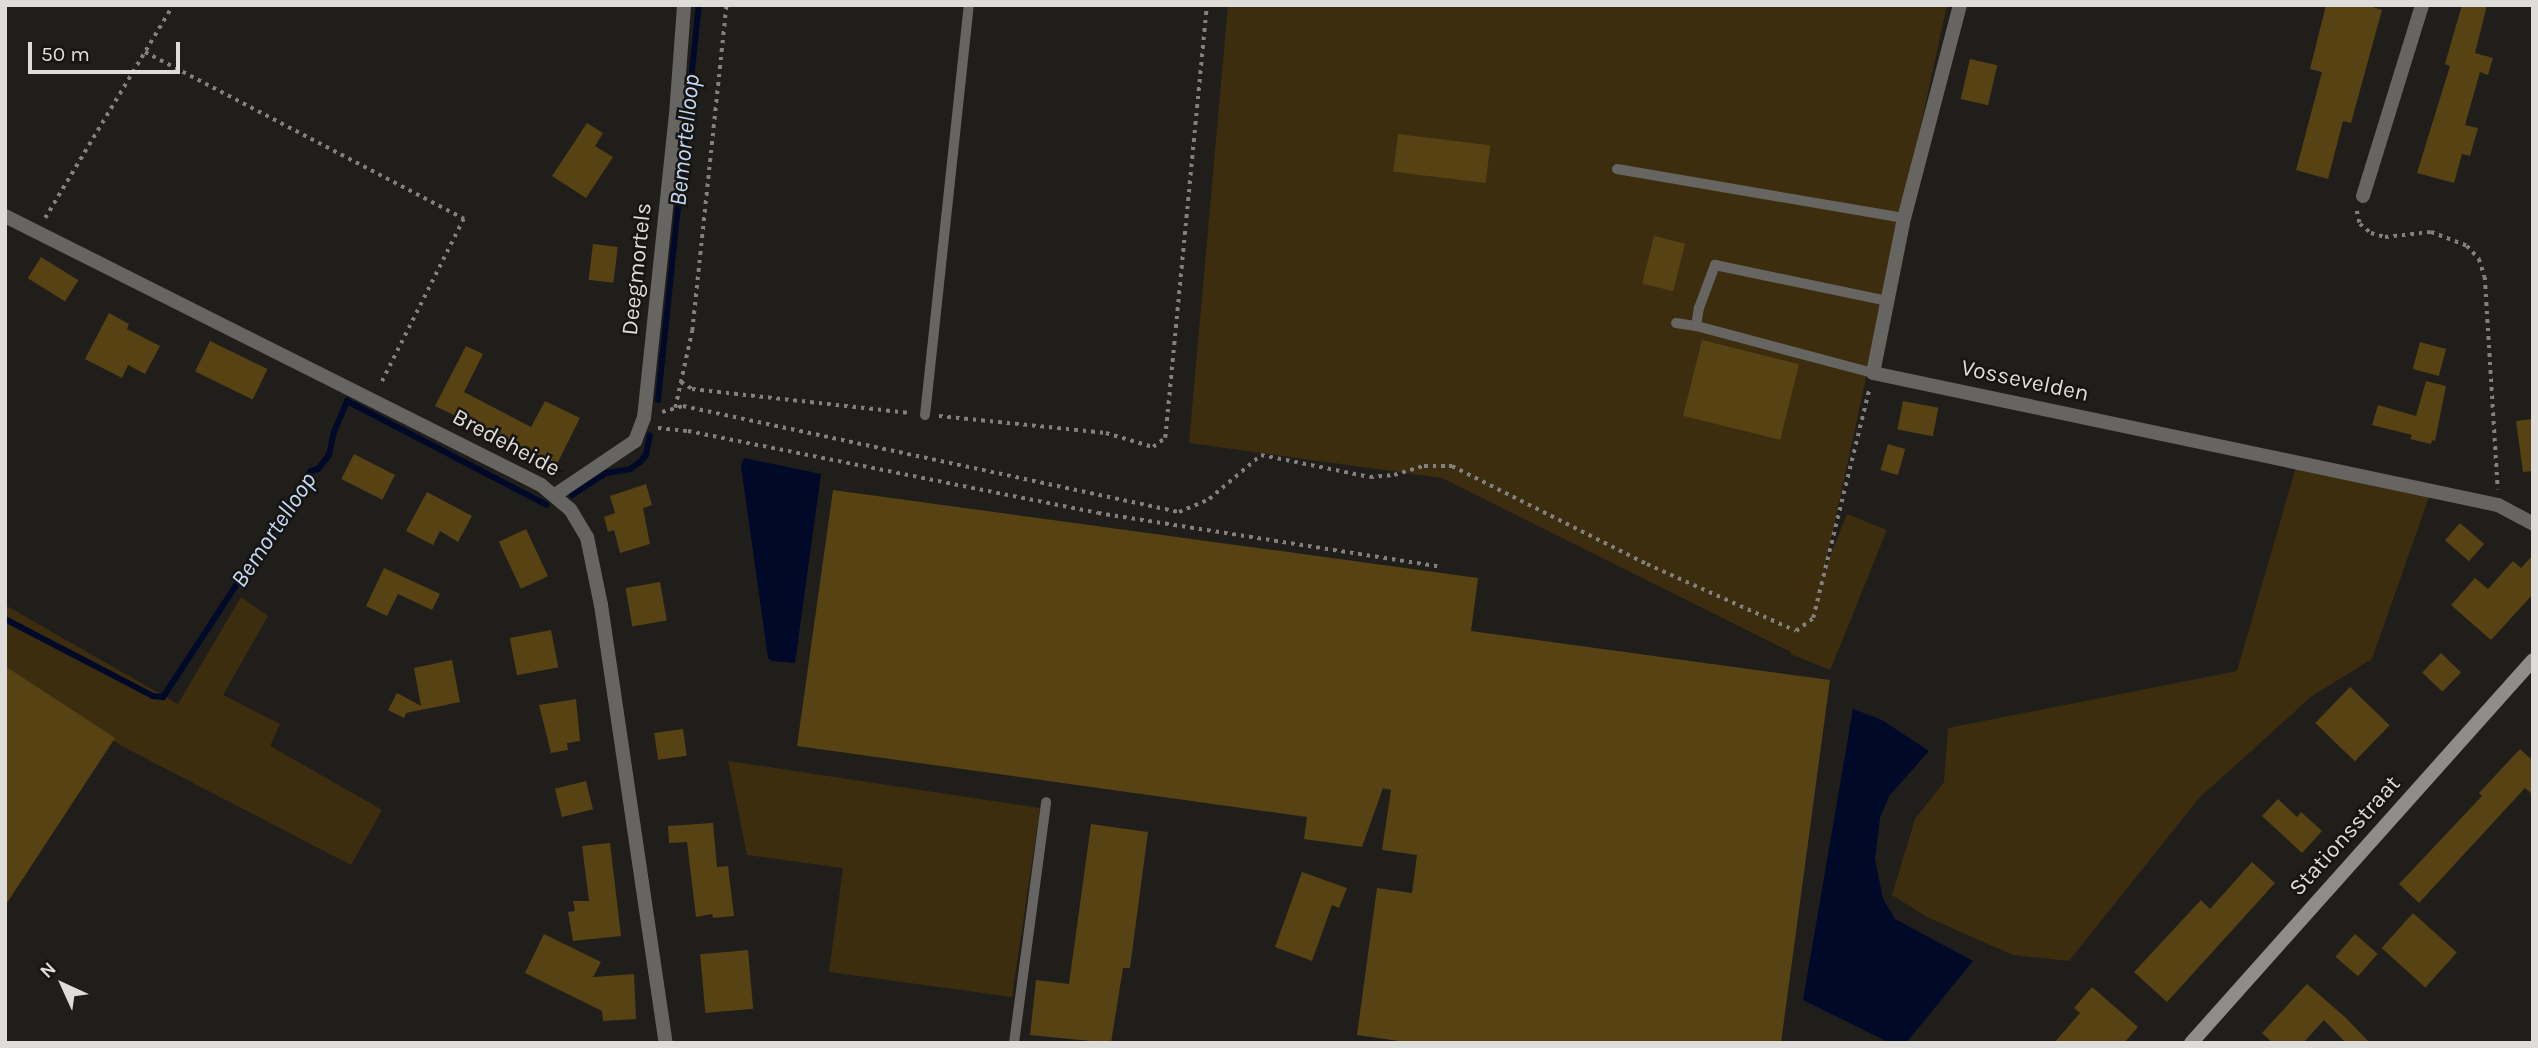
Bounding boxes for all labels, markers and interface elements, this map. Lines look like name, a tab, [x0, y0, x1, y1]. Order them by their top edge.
scale bar	[32, 28, 184, 72]
text: 50 m	[41, 42, 90, 66]
water label: Bemortelloop	[664, 73, 706, 207]
street label: Deegmortels	[616, 201, 658, 337]
street label: Vossevelden	[1959, 354, 2091, 408]
street label: Bredeheide	[447, 403, 565, 483]
water label: Bemortelloop	[225, 467, 323, 593]
street label: Stationsstraat	[2284, 770, 2406, 902]
north arrow	[28, 950, 98, 1020]
text: N	[36, 958, 61, 983]

